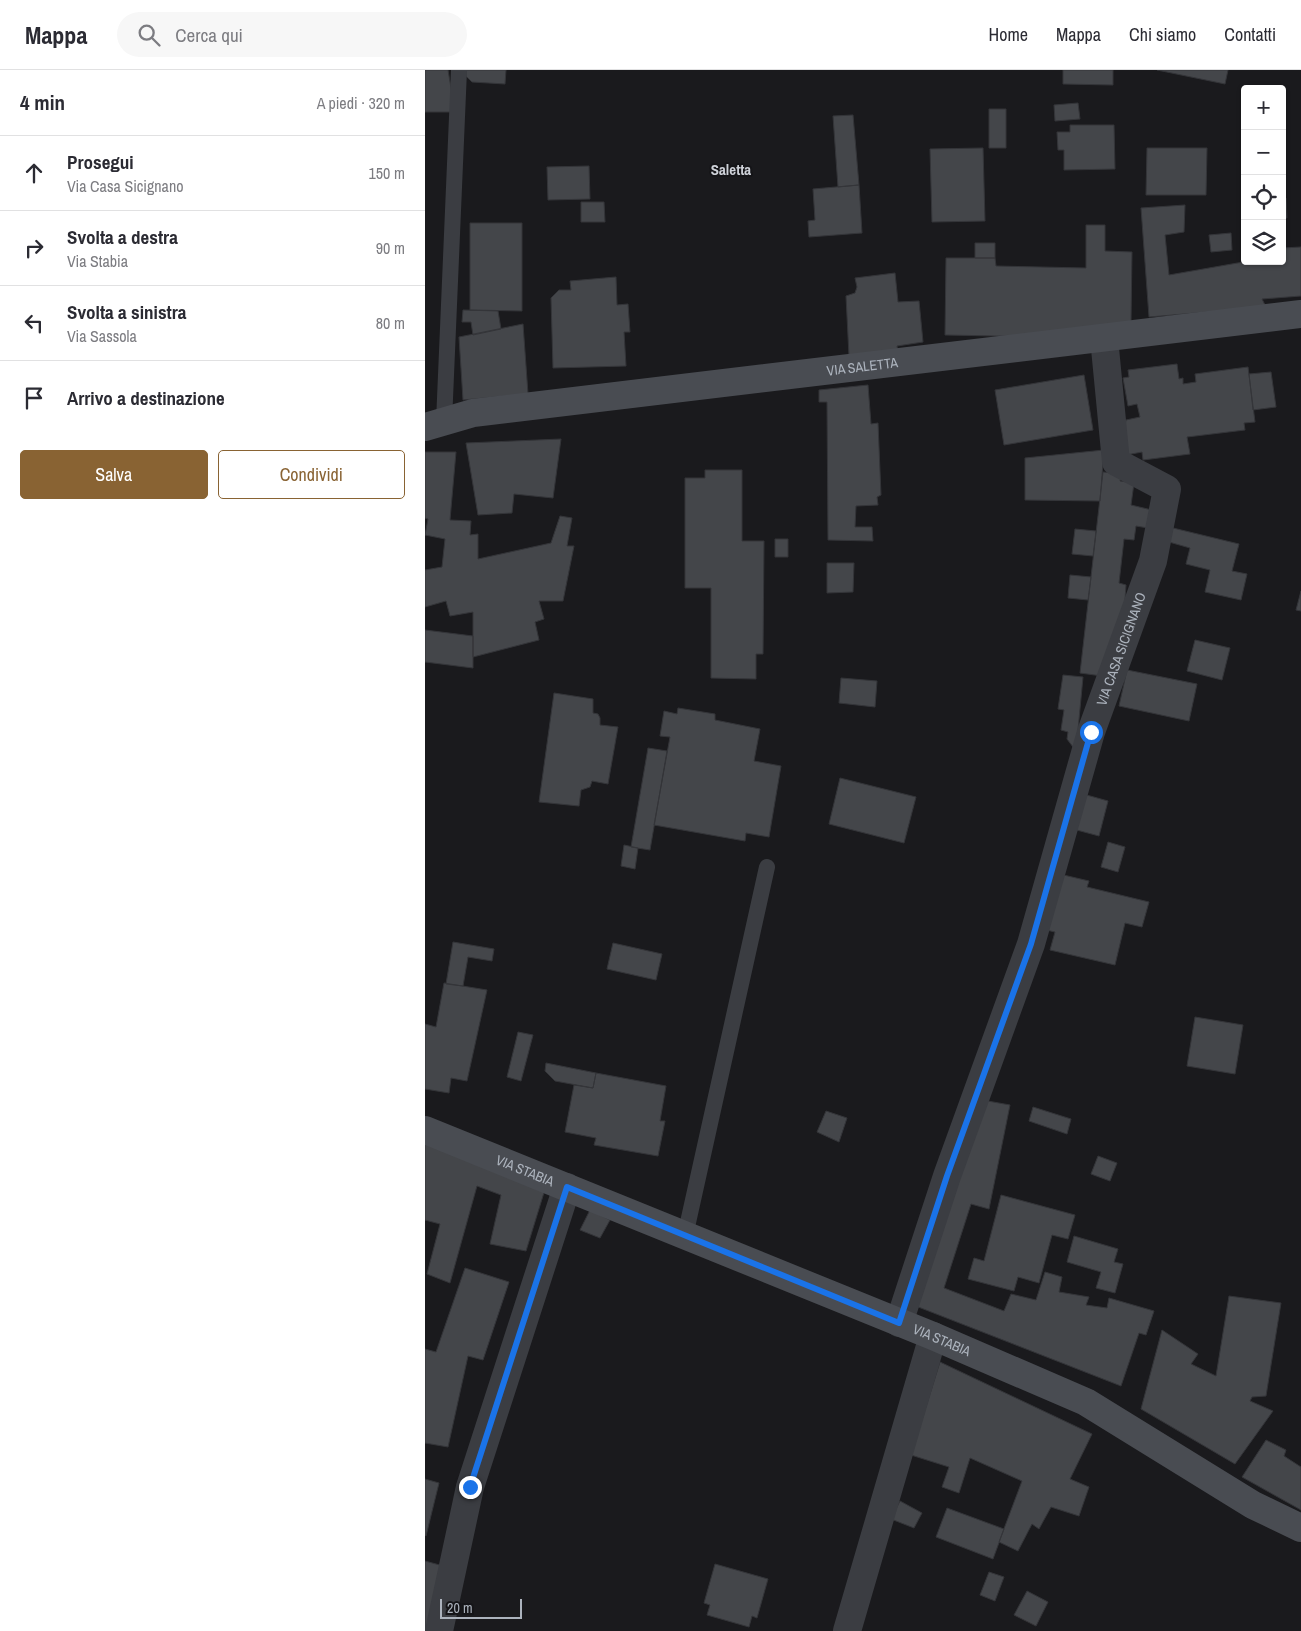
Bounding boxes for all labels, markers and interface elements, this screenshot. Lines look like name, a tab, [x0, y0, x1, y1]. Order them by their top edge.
search box	[117, 12, 467, 57]
text: Mappa	[25, 19, 87, 51]
icon: search	[135, 21, 163, 49]
text: Cerca qui	[175, 22, 243, 48]
text: Home	[989, 22, 1028, 47]
text: Mappa	[1056, 22, 1101, 47]
text: Chi siamo	[1129, 22, 1196, 47]
text: Contatti	[1224, 22, 1276, 47]
map controls	[1241, 85, 1286, 265]
button: +	[1241, 85, 1286, 130]
text: 4 min	[20, 88, 65, 117]
text: A piedi · 320 m	[317, 92, 405, 114]
button: −	[1241, 130, 1286, 175]
text: Prosegui	[67, 149, 134, 175]
icon: ahead	[20, 159, 48, 187]
district label: Saletta	[711, 159, 751, 180]
text: 150 m	[369, 162, 405, 184]
text: Via Casa Sicignano	[67, 175, 183, 197]
button: locate	[1241, 175, 1286, 220]
button: layers	[1241, 220, 1286, 265]
text: Svolta a destra	[67, 224, 178, 250]
icon: right	[20, 234, 48, 262]
text: 90 m	[376, 237, 405, 259]
text: Via Stabia	[67, 250, 128, 272]
text: Svolta a sinistra	[67, 299, 187, 325]
icon: left	[20, 309, 48, 337]
text: 80 m	[376, 312, 405, 334]
text: Via Sassola	[67, 325, 137, 347]
street label: VIA SALETTA	[826, 353, 899, 380]
icon: arrive	[20, 384, 48, 412]
text: Arrivo a destinazione	[67, 385, 225, 411]
button: Salva	[20, 450, 208, 499]
button: Condividi	[218, 450, 405, 499]
street label: VIA CASA SICIGNANO	[1092, 590, 1150, 708]
route start	[1080, 721, 1103, 744]
street label: VIA STABIA	[493, 1151, 557, 1191]
street label: VIA STABIA	[910, 1320, 974, 1360]
route end	[459, 1476, 482, 1499]
scale bar	[440, 1596, 523, 1619]
text: 20 m	[447, 1599, 473, 1617]

